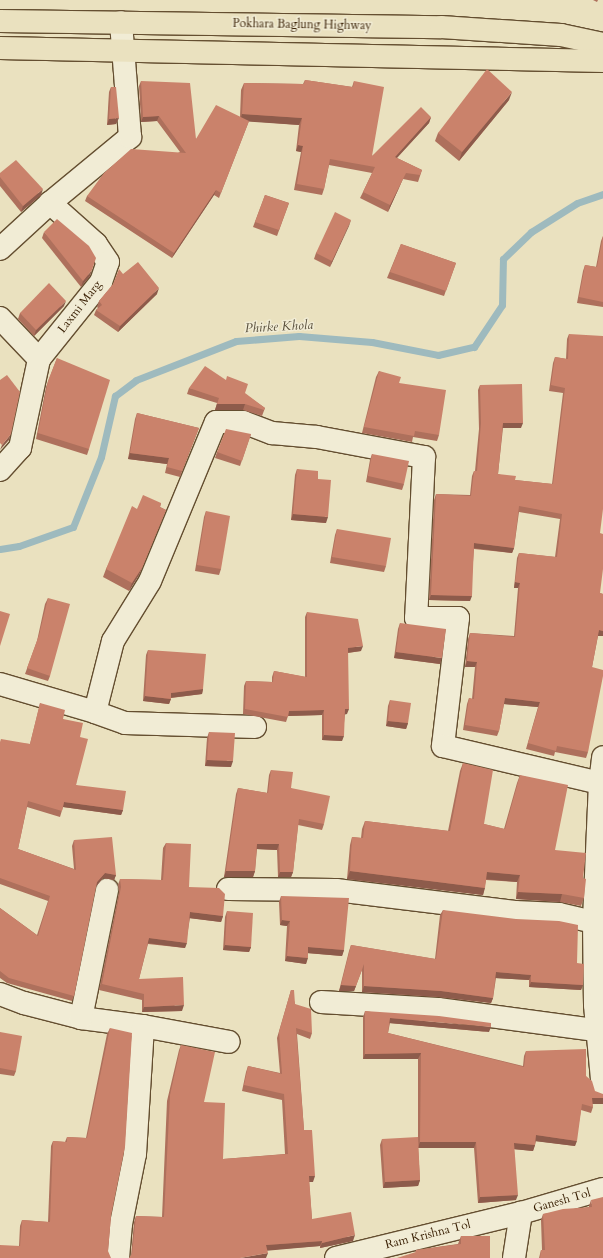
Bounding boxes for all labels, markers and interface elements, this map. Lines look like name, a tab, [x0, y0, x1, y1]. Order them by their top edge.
street label: Pokhara Baglung Highway	[232, 17, 372, 33]
street label: Laxmi Marg	[55, 278, 105, 336]
water label: Phirke Khola	[244, 317, 314, 337]
street label: Ganesh Tol	[532, 1186, 592, 1216]
street label: Ram Krishna Tol	[384, 1217, 472, 1253]

